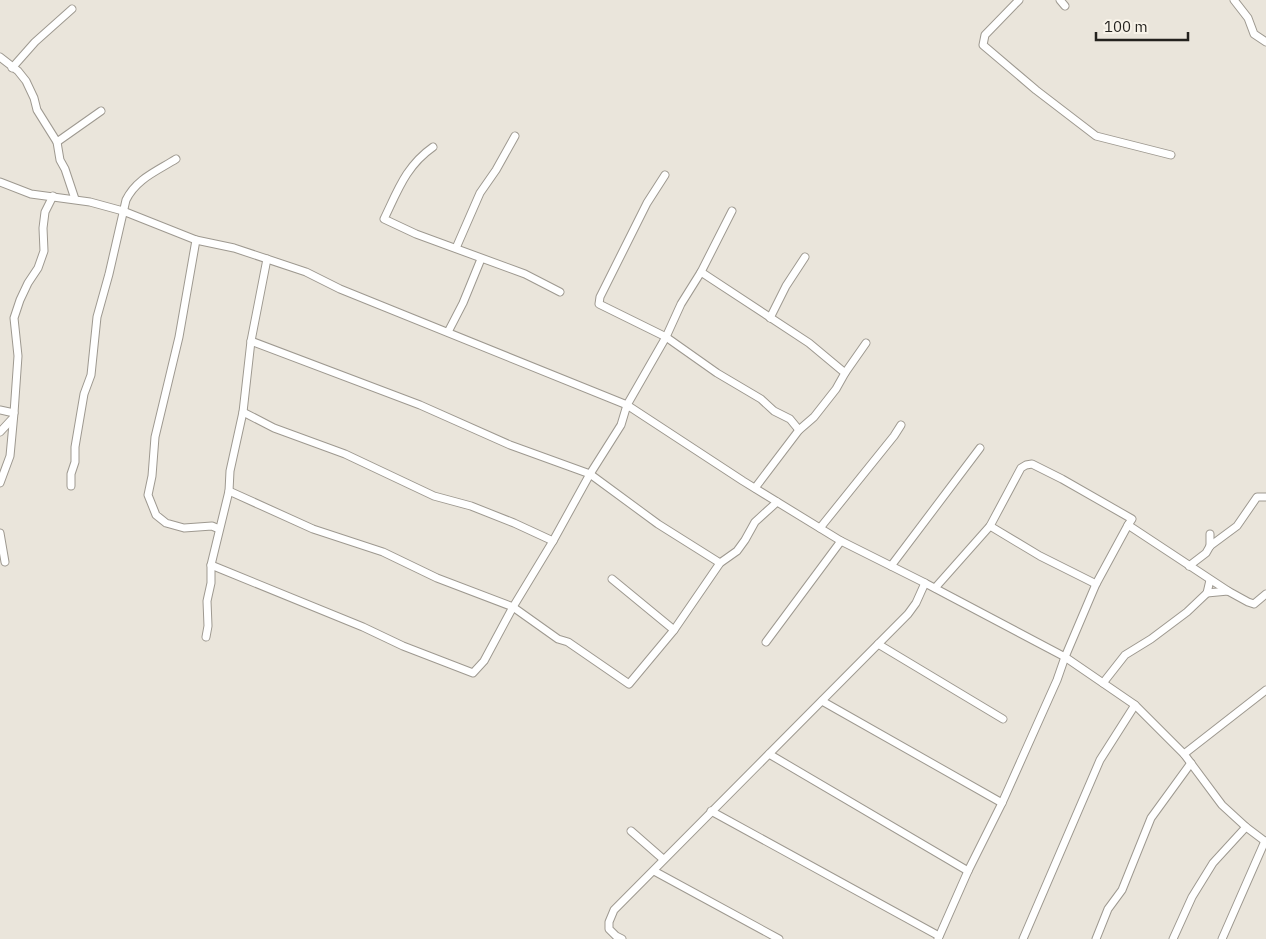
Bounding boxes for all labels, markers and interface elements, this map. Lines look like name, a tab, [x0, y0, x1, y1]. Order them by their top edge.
scale bar	[1096, 10, 1188, 42]
text: 100 m	[1104, 17, 1148, 36]

